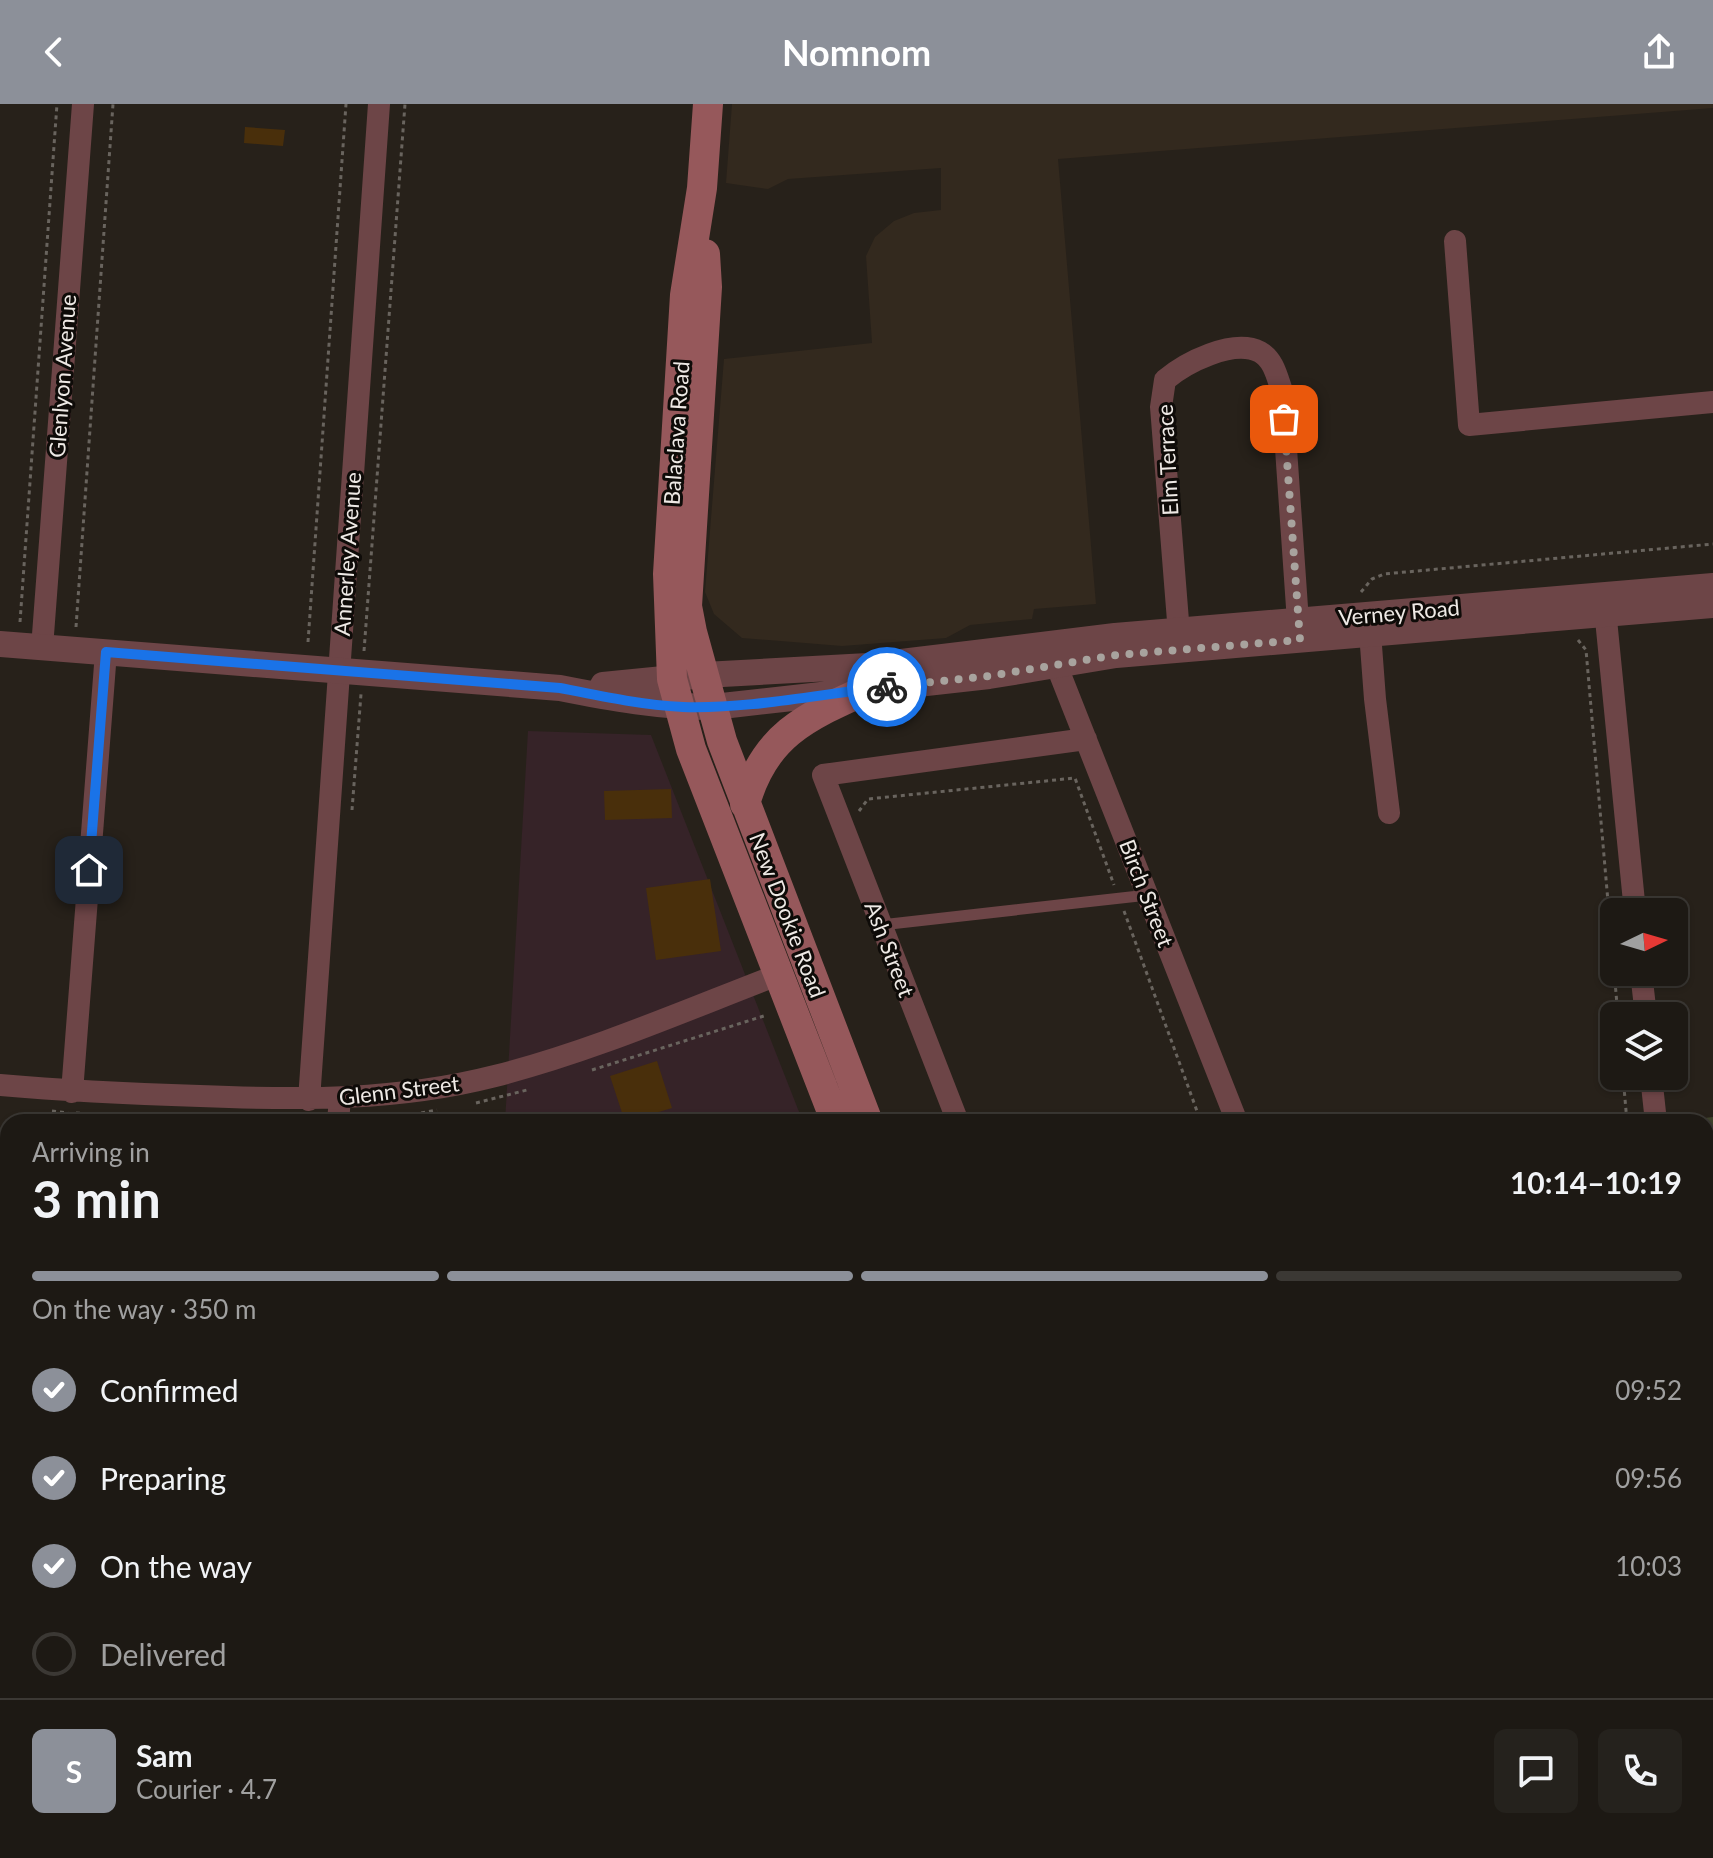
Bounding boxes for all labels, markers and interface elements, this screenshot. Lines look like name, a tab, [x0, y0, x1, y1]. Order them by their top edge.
icon: back	[32, 30, 76, 74]
text: Nomnom	[782, 30, 931, 74]
icon: share	[1637, 30, 1681, 74]
street label: Glenlyon Avenue	[43, 293, 81, 459]
street label: Balaclava Road	[658, 360, 694, 506]
pin	[1250, 385, 1318, 453]
icon: bag	[1262, 397, 1306, 441]
street label: Elm Terrace	[1151, 404, 1183, 516]
street label: Annerley Avenue	[328, 471, 366, 637]
street label: Verney Road	[1337, 593, 1461, 631]
courier	[847, 647, 927, 727]
icon: bike	[865, 665, 909, 709]
street label: New Dookie Road	[744, 829, 832, 1001]
street label: Birch Street	[1114, 835, 1180, 951]
pin	[55, 836, 123, 904]
icon: home	[67, 848, 111, 892]
street label: Ash Street	[859, 897, 921, 1001]
north arrow	[1600, 898, 1688, 986]
map controls	[1600, 898, 1688, 1090]
button: layers	[1600, 1002, 1688, 1090]
street label: Glenn Street	[337, 1069, 461, 1111]
text: Arriving in	[32, 1136, 150, 1168]
text: 10:14–10:19	[1510, 1164, 1682, 1200]
text: 3 min	[32, 1167, 161, 1229]
text: On the way · 350 m	[32, 1293, 256, 1325]
icon: check	[32, 1368, 76, 1412]
text: Confirmed	[100, 1372, 239, 1408]
text: 09:52	[1615, 1374, 1682, 1406]
icon: check	[32, 1456, 76, 1500]
text: Preparing	[100, 1460, 226, 1496]
text: 09:56	[1615, 1462, 1682, 1494]
icon: check	[32, 1544, 76, 1588]
text: On the way	[100, 1548, 252, 1584]
text: 10:03	[1615, 1550, 1682, 1582]
text: Delivered	[100, 1636, 227, 1672]
button: chat	[1494, 1729, 1578, 1813]
button: phone	[1598, 1729, 1682, 1813]
text: Sam	[136, 1737, 193, 1773]
text: S	[66, 1753, 82, 1789]
text: Courier · 4.7	[136, 1773, 277, 1805]

